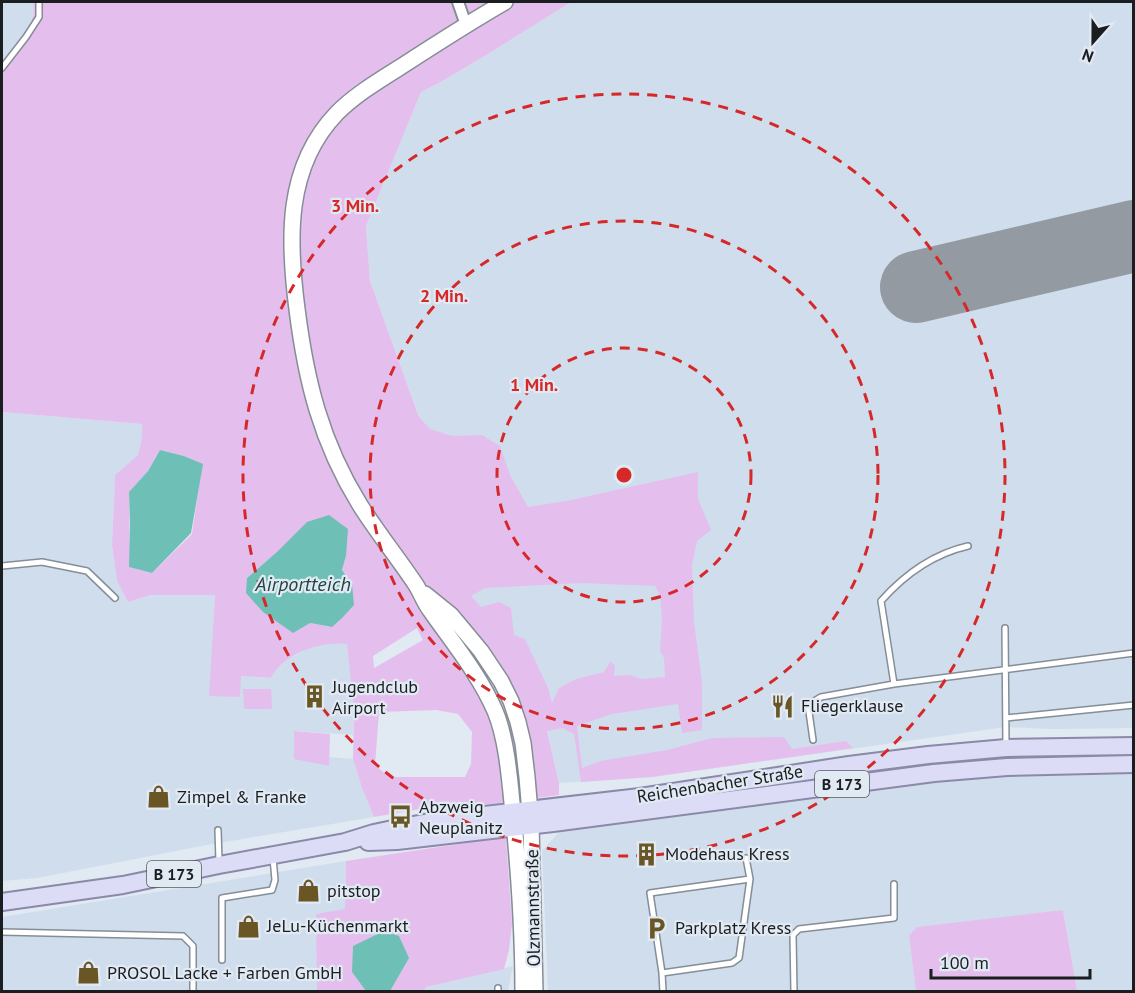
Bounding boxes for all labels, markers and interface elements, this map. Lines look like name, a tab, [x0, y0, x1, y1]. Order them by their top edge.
north arrow	[1063, 12, 1123, 72]
text: N	[1079, 45, 1096, 67]
text: 3 Min.	[331, 194, 379, 217]
text: 2 Min.	[420, 284, 468, 307]
text: 1 Min.	[510, 373, 558, 396]
centre of rings	[614, 465, 634, 485]
water label: Airportteich	[254, 571, 351, 597]
place label: Jugendclub Airport	[331, 675, 418, 719]
building icon: Jugendclub Airport	[301, 684, 327, 710]
restaurant icon: Fliegerklause	[770, 693, 796, 719]
place label: Fliegerklause	[801, 694, 904, 717]
street label: Reichenbacher Straße	[635, 759, 805, 808]
road number: B 173	[815, 771, 869, 797]
shop icon: Zimpel & Franke	[146, 784, 172, 810]
place label: Zimpel & Franke	[177, 785, 306, 808]
place label: Abzweig Neuplanitz	[419, 795, 503, 839]
bus stop icon: Abzweig Neuplanitz	[388, 804, 414, 830]
building icon: Modehaus Kress	[634, 841, 660, 867]
place label: Modehaus Kress	[665, 842, 789, 865]
street label: Olzmannstraße	[520, 849, 545, 967]
road number: B 173	[147, 861, 201, 887]
shop icon: pitstop	[296, 878, 322, 904]
place label: pitstop	[327, 879, 381, 902]
shop icon: JeLu-Küchenmarkt	[236, 913, 262, 939]
place label: JeLu-Küchenmarkt	[266, 914, 409, 937]
parking icon: Parkplatz Kress	[644, 915, 670, 941]
place label: Parkplatz Kress	[675, 916, 791, 939]
scale bar	[931, 942, 1090, 980]
text: 100 m	[940, 951, 989, 974]
shop icon: PROSOL Lacke + Farben GmbH	[76, 960, 102, 986]
place label: PROSOL Lacke + Farben GmbH	[107, 961, 342, 984]

